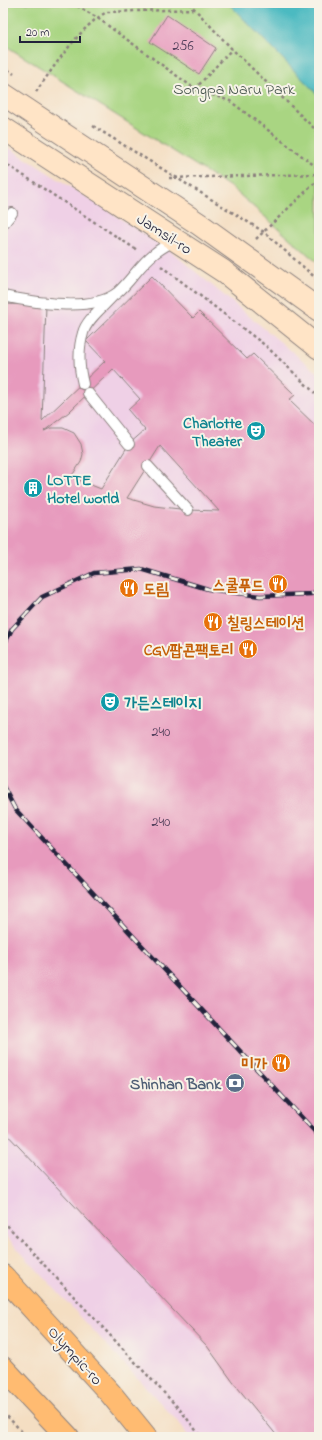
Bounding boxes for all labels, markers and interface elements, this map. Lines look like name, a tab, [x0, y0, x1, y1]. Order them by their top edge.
scale bar	[20, 18, 80, 44]
text: 20 m	[26, 24, 49, 42]
house number: 256	[172, 36, 194, 57]
park label: Songpa Naru Park	[173, 78, 296, 102]
street label: Jamsil-ro	[131, 208, 196, 262]
place label: Charlotte Theater	[183, 412, 243, 454]
theatre icon: Charlotte Theater	[245, 420, 267, 442]
place label: LOTTE Hotel world	[47, 469, 119, 511]
building icon: LOTTE Hotel world	[22, 477, 44, 499]
restaurant icon: 스쿨푸드	[267, 573, 289, 595]
place label: 스쿨푸드	[213, 574, 264, 598]
restaurant icon: 도림	[118, 577, 140, 599]
place label: 도림	[143, 578, 169, 602]
restaurant icon: 칠링스테이션	[202, 611, 224, 633]
place label: 칠링스테이션	[227, 612, 304, 636]
restaurant icon: CGV팝콘팩토리	[237, 638, 259, 660]
place label: CGV팝콘팩토리	[144, 639, 234, 663]
theatre icon: 가든스테이지	[99, 691, 121, 713]
place label: 가든스테이지	[124, 692, 201, 716]
house number: 240	[152, 722, 170, 743]
house number: 240	[152, 812, 170, 833]
restaurant icon: 미가	[270, 1052, 292, 1074]
place label: 미가	[241, 1053, 267, 1077]
bank icon: Shinhan Bank	[224, 1072, 246, 1094]
place label: Shinhan Bank	[130, 1073, 222, 1097]
street label: Olympic-ro	[41, 1321, 108, 1391]

